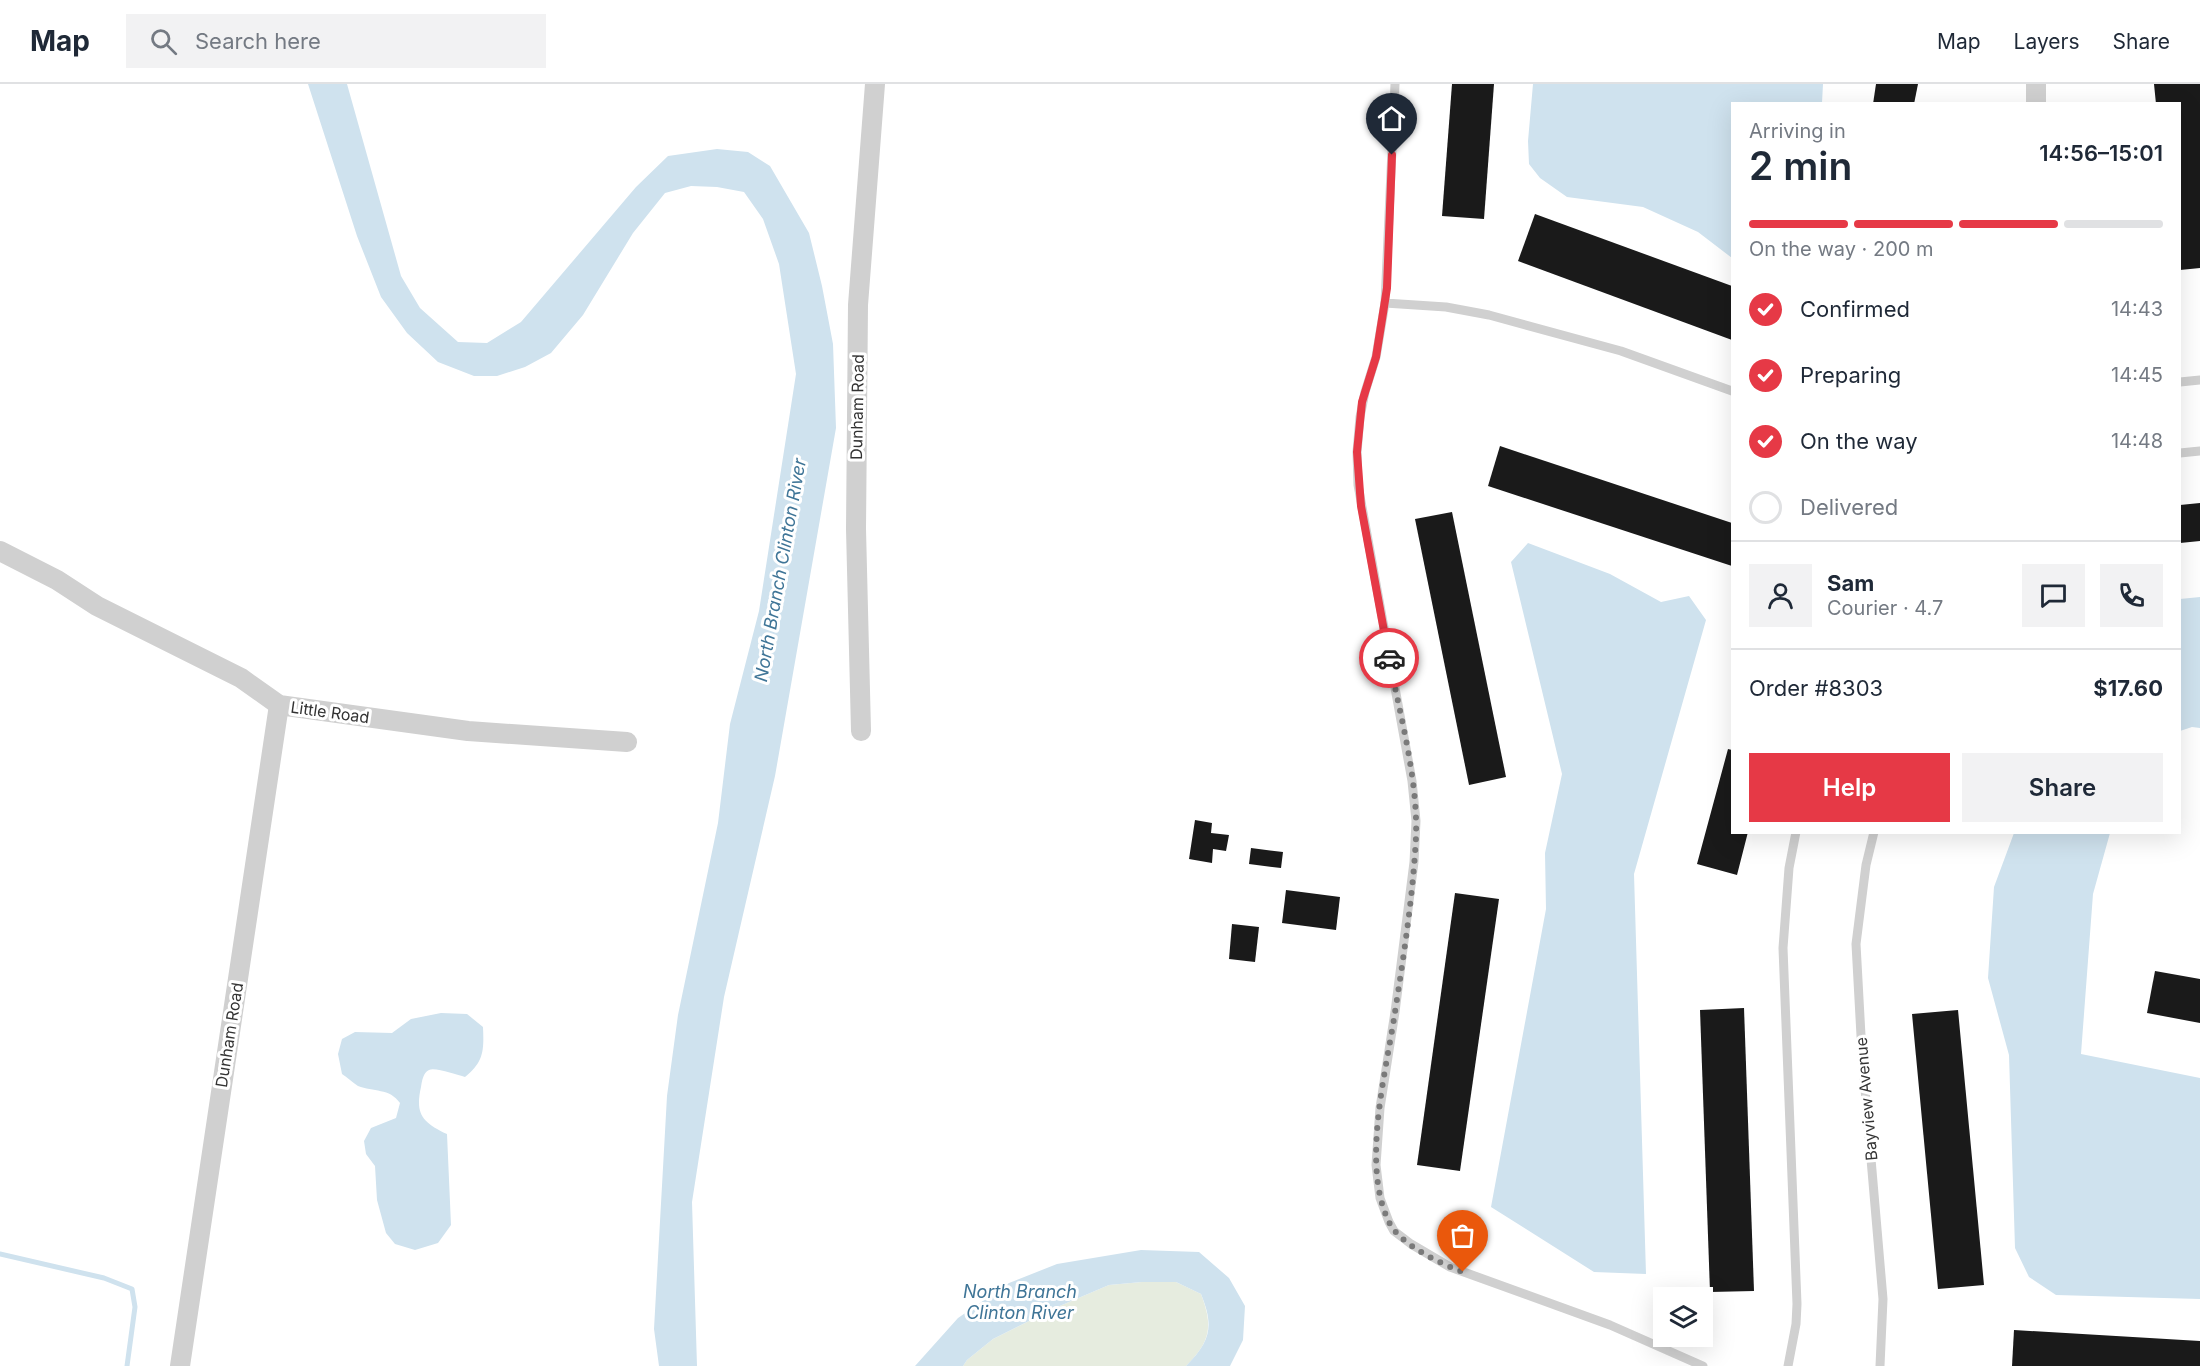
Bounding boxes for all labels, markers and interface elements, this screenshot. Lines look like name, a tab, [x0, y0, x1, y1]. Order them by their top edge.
search box	[126, 14, 546, 68]
text: Map	[30, 24, 90, 58]
icon: search	[147, 25, 180, 58]
text: Search here	[195, 28, 321, 54]
text: Map	[1937, 29, 1981, 54]
text: Layers	[2014, 29, 2080, 54]
text: Share	[2113, 29, 2170, 54]
pin	[1366, 93, 1417, 155]
icon: home	[1375, 102, 1408, 135]
text: Arriving in	[1749, 119, 1846, 143]
text: 14:56–15:01	[2039, 140, 2163, 166]
text: 2 min	[1749, 142, 1852, 189]
text: On the way · 200 m	[1749, 237, 1934, 261]
icon: check	[1749, 293, 1782, 326]
text: Confirmed	[1800, 296, 1910, 322]
text: 14:43	[2111, 297, 2163, 321]
street label: Dunham Road	[846, 354, 868, 460]
icon: check	[1749, 359, 1782, 392]
text: Preparing	[1800, 362, 1901, 388]
text: 14:45	[2111, 363, 2163, 387]
icon: check	[1749, 425, 1782, 458]
text: On the way	[1800, 428, 1918, 454]
text: 14:48	[2111, 429, 2163, 453]
water label: North Branch Clinton River	[750, 455, 810, 683]
text: Delivered	[1800, 494, 1898, 520]
button: person	[1749, 564, 1812, 627]
button: chat	[2022, 564, 2085, 627]
button: phone	[2100, 564, 2163, 627]
text: Sam	[1827, 570, 1874, 596]
text: Courier · 4.7	[1827, 596, 1943, 620]
courier	[1359, 628, 1419, 688]
icon: car	[1373, 642, 1406, 675]
text: Order #8303	[1749, 675, 1883, 701]
text: $17.60	[2093, 675, 2163, 701]
street label: Little Road	[289, 697, 371, 727]
button: Help	[1749, 753, 1950, 822]
button: Share	[1962, 753, 2163, 822]
street label: Dunham Road	[211, 981, 247, 1089]
street label: Bayview Avenue	[1851, 1036, 1881, 1162]
pin	[1437, 1210, 1488, 1272]
icon: bag	[1446, 1219, 1479, 1252]
water label: North Branch Clinton River	[963, 1281, 1077, 1323]
map controls	[1653, 1287, 1713, 1347]
button: layers	[1653, 1287, 1713, 1347]

